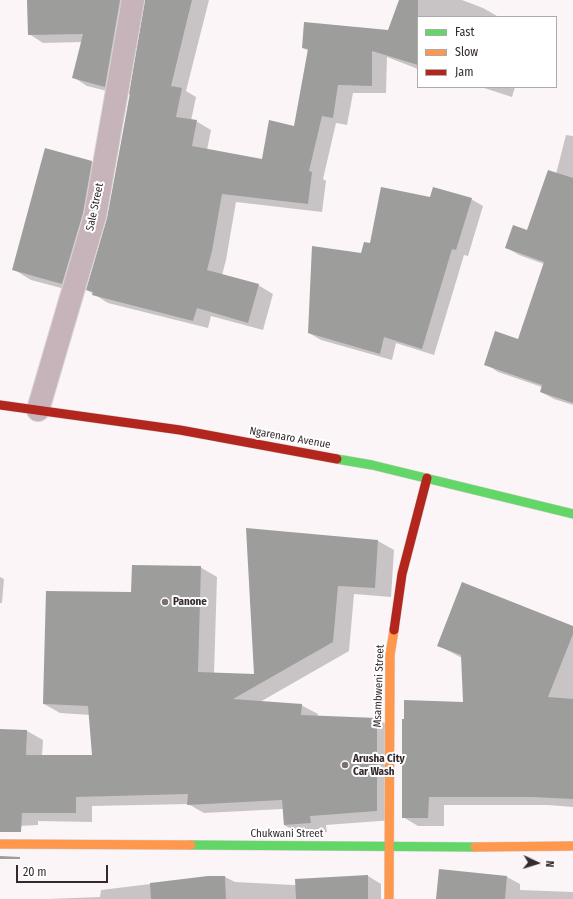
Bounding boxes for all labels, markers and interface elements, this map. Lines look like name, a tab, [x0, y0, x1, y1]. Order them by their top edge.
legend	[417, 16, 557, 88]
text: Fast	[455, 25, 474, 39]
text: Slow	[455, 45, 478, 59]
text: Jam	[455, 65, 473, 79]
street label: Sale Street	[83, 182, 107, 232]
street label: Ngarenaro Avenue	[248, 424, 332, 452]
place label: Panone	[173, 595, 207, 609]
marker: Panone	[160, 597, 170, 607]
street label: Msambweni Street	[371, 644, 387, 728]
place label: Arusha City Car Wash	[353, 752, 405, 778]
marker: Arusha City Car Wash	[340, 760, 350, 770]
street label: Chukwani Street	[251, 827, 323, 841]
north arrow	[517, 843, 557, 883]
scale bar	[18, 857, 110, 883]
text: N	[543, 860, 556, 868]
text: 20 m	[23, 865, 47, 879]

